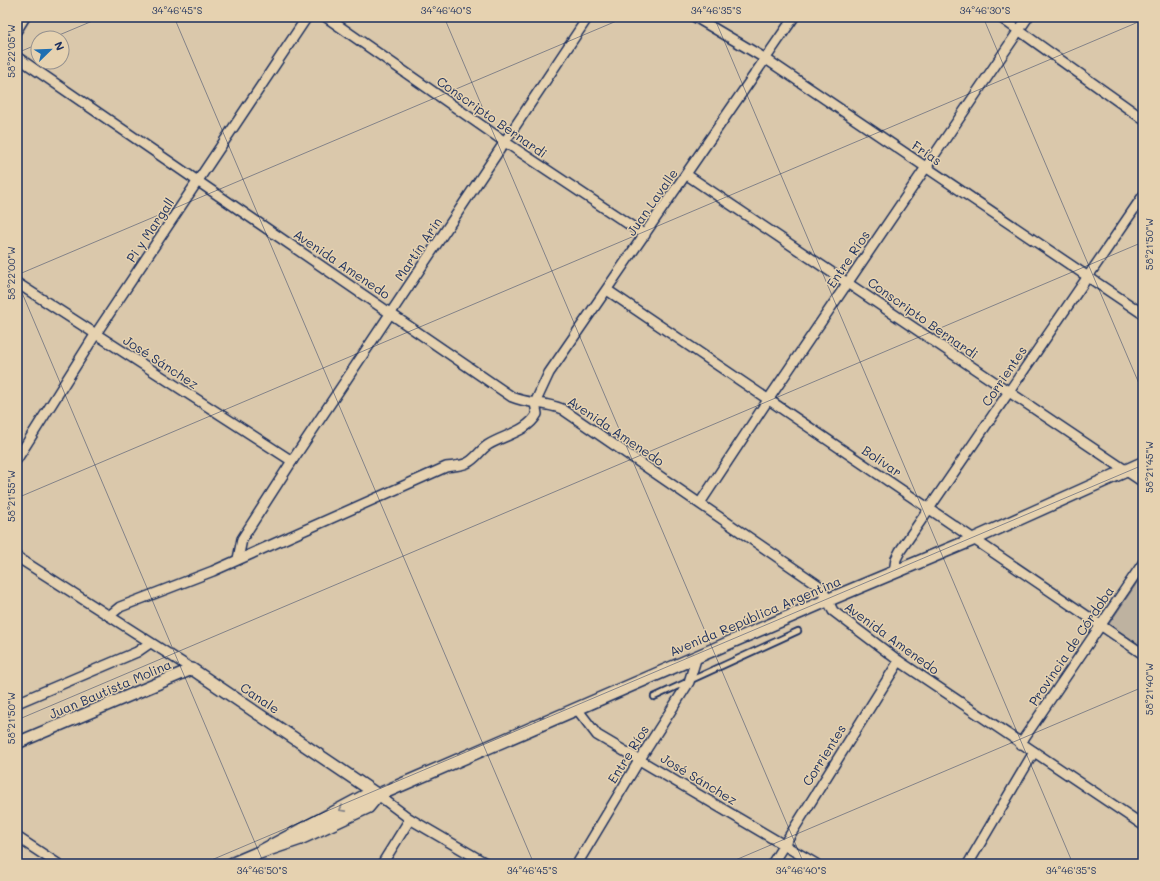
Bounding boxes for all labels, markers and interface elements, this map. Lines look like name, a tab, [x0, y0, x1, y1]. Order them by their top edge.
text: 34°46'45"S	[152, 3, 203, 17]
text: 34°46'40"S	[421, 3, 472, 17]
text: 34°46'35"S	[691, 3, 742, 17]
text: 34°46'30"S	[960, 3, 1011, 17]
text: 58°22'05"W	[4, 24, 18, 78]
north arrow	[30, 30, 70, 70]
text: N	[51, 39, 68, 53]
street label: Conscripto Bernardi	[434, 72, 551, 161]
street label: Frías	[909, 137, 945, 169]
street label: Juan Lavalle	[622, 165, 681, 239]
street label: Pi y Margall	[122, 194, 177, 265]
street label: Martín Arin	[390, 214, 445, 284]
text: 58°21'50"W	[1142, 218, 1156, 270]
street label: Avenida Amenedo	[291, 225, 394, 302]
street label: Entre Ríos	[822, 227, 873, 291]
text: 58°22'00"W	[4, 246, 18, 300]
street label: Conscripto Bernardi	[865, 273, 982, 362]
street label: José Sánchez	[120, 331, 202, 392]
street label: Corrientes	[977, 342, 1030, 409]
street label: Avenida Amenedo	[565, 392, 668, 469]
street label: Bolívar	[859, 441, 906, 480]
text: 58°21'45"W	[1142, 441, 1156, 493]
text: 58°21'55"W	[4, 470, 18, 522]
street label: Avenida República Argentina	[667, 572, 843, 659]
street label: Provincia de Córdoba	[1024, 583, 1117, 709]
street label: Avenida Amenedo	[842, 598, 943, 678]
street label: Juan Bautista Molina	[46, 655, 174, 722]
text: 58°21'40"W	[1142, 663, 1156, 715]
street label: Canale	[237, 678, 283, 717]
text: 58°21'50"W	[4, 692, 18, 744]
street label: Entre Ríos	[603, 721, 652, 786]
street label: Corrientes	[798, 721, 849, 789]
street label: José Sánchez	[658, 749, 741, 808]
one-way arrow	[338, 804, 346, 811]
text: 34°46'50"S	[237, 863, 288, 877]
text: 34°46'45"S	[507, 863, 558, 877]
text: 34°46'40"S	[776, 863, 827, 877]
text: 34°46'35"S	[1046, 863, 1097, 877]

